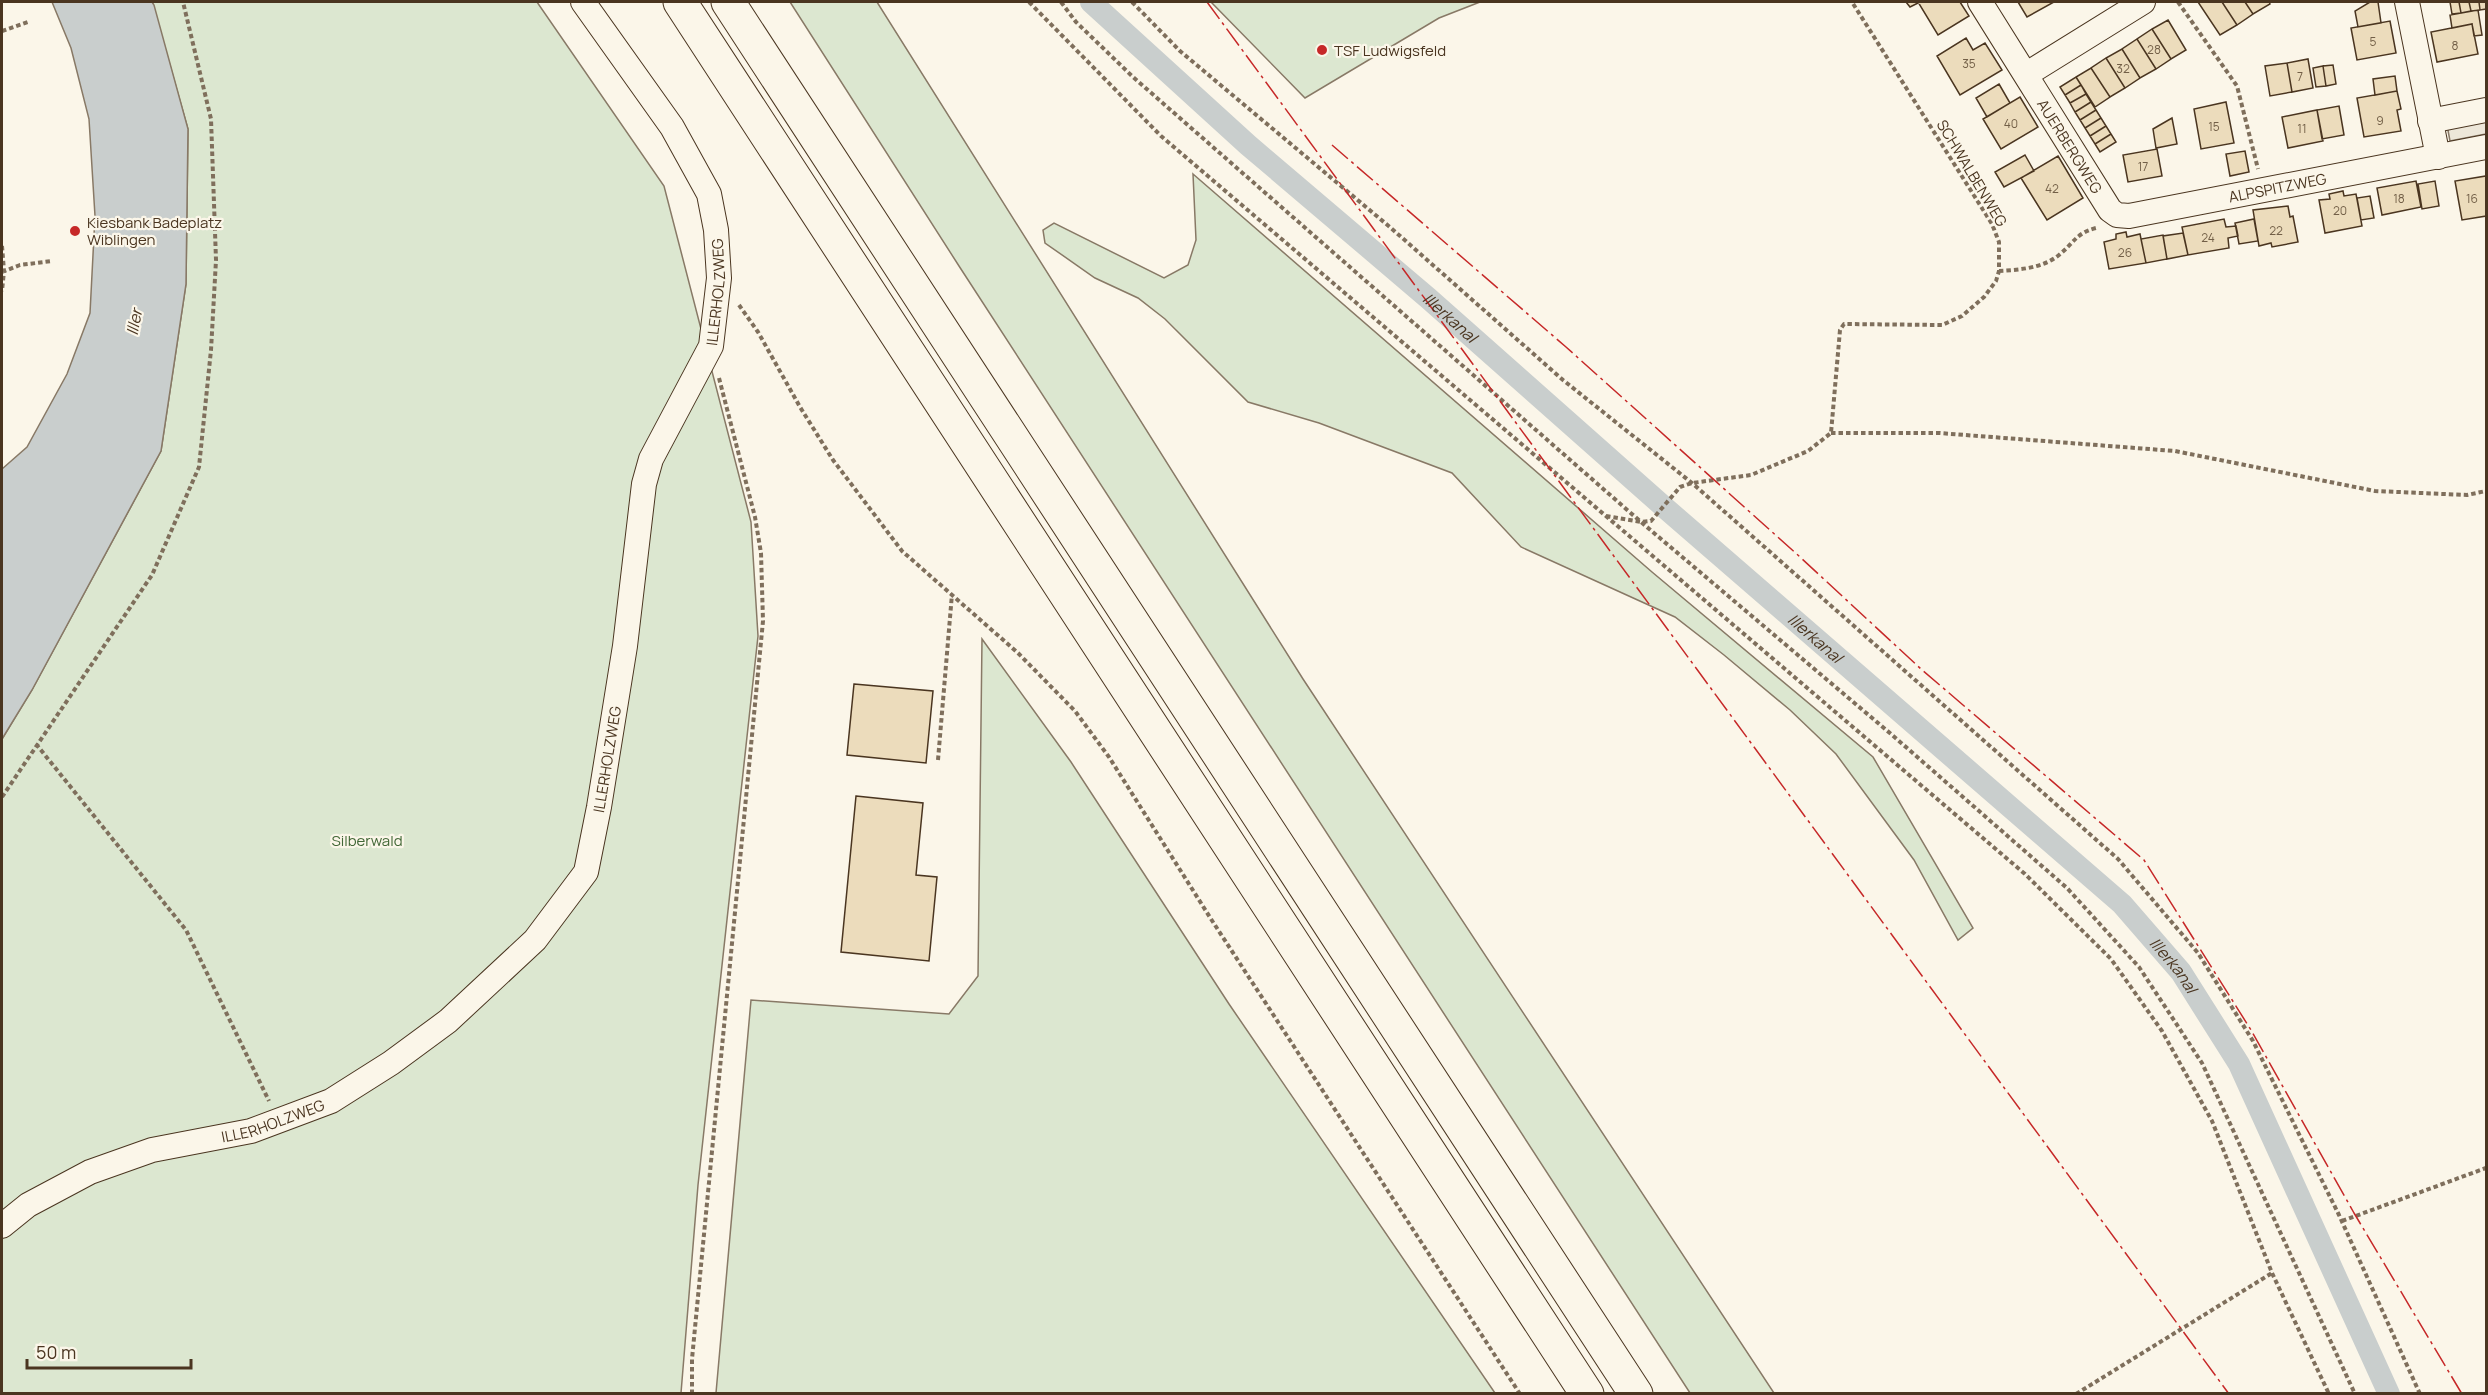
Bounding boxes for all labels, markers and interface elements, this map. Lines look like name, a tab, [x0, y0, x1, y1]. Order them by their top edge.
house number: 5	[2370, 33, 2377, 50]
house number: 8	[2452, 37, 2459, 54]
place label: TSF Ludwigsfeld	[1334, 40, 1446, 61]
house number: 28	[2147, 41, 2161, 58]
marker: TSF Ludwigsfeld	[1315, 43, 1329, 57]
house number: 35	[1962, 55, 1976, 72]
house number: 32	[2116, 60, 2130, 77]
house number: 7	[2297, 68, 2303, 85]
street label: AUERBERGWEG	[2033, 95, 2108, 198]
house number: 9	[2376, 112, 2384, 129]
house number: 40	[2004, 115, 2018, 132]
street label: SCHWALBENWEG	[1932, 116, 2012, 231]
house number: 15	[2208, 118, 2220, 135]
house number: 11	[2297, 120, 2307, 137]
house number: 17	[2138, 158, 2148, 175]
street label: ALPSPITZWEG	[2227, 168, 2328, 207]
house number: 42	[2045, 180, 2059, 197]
house number: 18	[2393, 190, 2405, 207]
house number: 16	[2466, 190, 2478, 207]
house number: 20	[2333, 202, 2347, 219]
place label: Kiesbank Badeplatz Wiblingen	[87, 212, 222, 250]
house number: 22	[2269, 222, 2283, 239]
marker: Kiesbank Badeplatz Wiblingen	[68, 224, 82, 238]
house number: 24	[2201, 229, 2215, 246]
street label: ILLERHOLZWEG	[701, 237, 730, 347]
house number: 26	[2118, 244, 2132, 261]
water label: Illerkanal	[1418, 287, 1483, 349]
water label: Iller	[121, 305, 148, 337]
water label: Illerkanal	[1783, 608, 1849, 669]
street label: ILLERHOLZWEG	[588, 704, 626, 814]
park label: Silberwald	[331, 830, 403, 851]
water label: Illerkanal	[2145, 933, 2204, 999]
street label: ILLERHOLZWEG	[219, 1094, 328, 1147]
scale bar	[27, 1332, 190, 1370]
text: 50 m	[36, 1340, 76, 1364]

